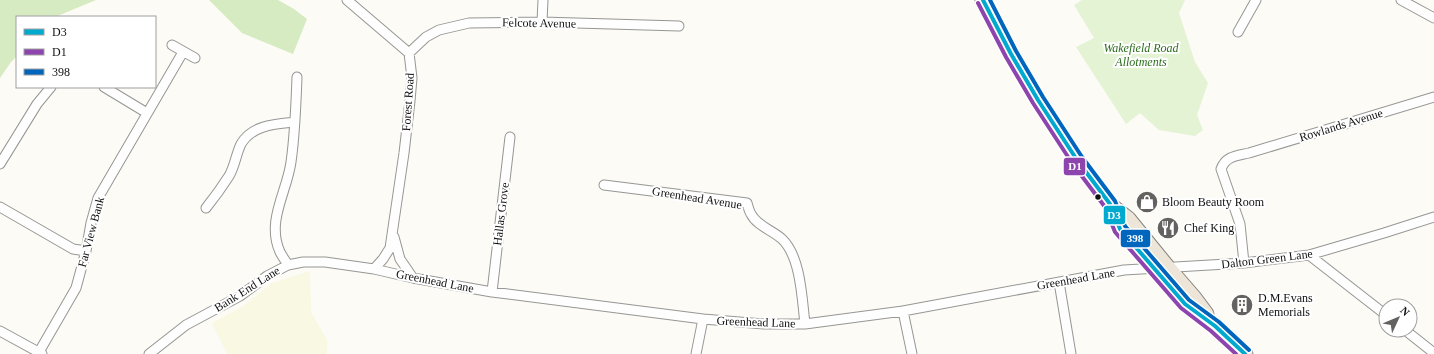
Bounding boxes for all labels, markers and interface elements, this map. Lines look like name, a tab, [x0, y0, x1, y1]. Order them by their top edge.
street label: Felcote Avenue	[502, 15, 576, 31]
legend	[16, 16, 156, 88]
text: D3	[52, 25, 67, 39]
park label: Wakefield Road Allotments	[1103, 41, 1180, 69]
text: D1	[52, 45, 67, 59]
text: 398	[52, 65, 70, 79]
street label: Forest Road	[399, 72, 417, 132]
street label: Rowlands Avenue	[1297, 106, 1385, 144]
line badge: D1	[1063, 157, 1086, 176]
text: D1	[1068, 160, 1082, 172]
street label: Hallas Grove	[490, 182, 512, 246]
street label: Greenhead Avenue	[651, 184, 743, 212]
shop icon: Bloom Beauty Room	[1134, 189, 1160, 215]
unlabelled marker	[1093, 192, 1103, 202]
street label: Far View Bank	[75, 195, 107, 269]
place label: Bloom Beauty Room	[1162, 195, 1265, 209]
line badge: D3	[1103, 205, 1126, 225]
text: D3	[1107, 209, 1121, 221]
restaurant icon: Chef King	[1155, 215, 1181, 241]
place label: Chef King	[1184, 221, 1234, 235]
line badge: 398	[1120, 229, 1151, 248]
text: 398	[1127, 232, 1144, 244]
street label: Dalton Green Lane	[1221, 246, 1313, 272]
street label: Bank End Lane	[212, 263, 282, 315]
street label: Greenhead Lane	[1036, 265, 1116, 293]
street label: Greenhead Lane	[395, 267, 475, 295]
place label: D.M.Evans Memorials	[1258, 291, 1313, 319]
building icon: D.M.Evans Memorials	[1229, 292, 1255, 318]
north arrow	[1378, 298, 1418, 338]
text: N	[1398, 304, 1412, 318]
street label: Greenhead Lane	[716, 314, 796, 330]

